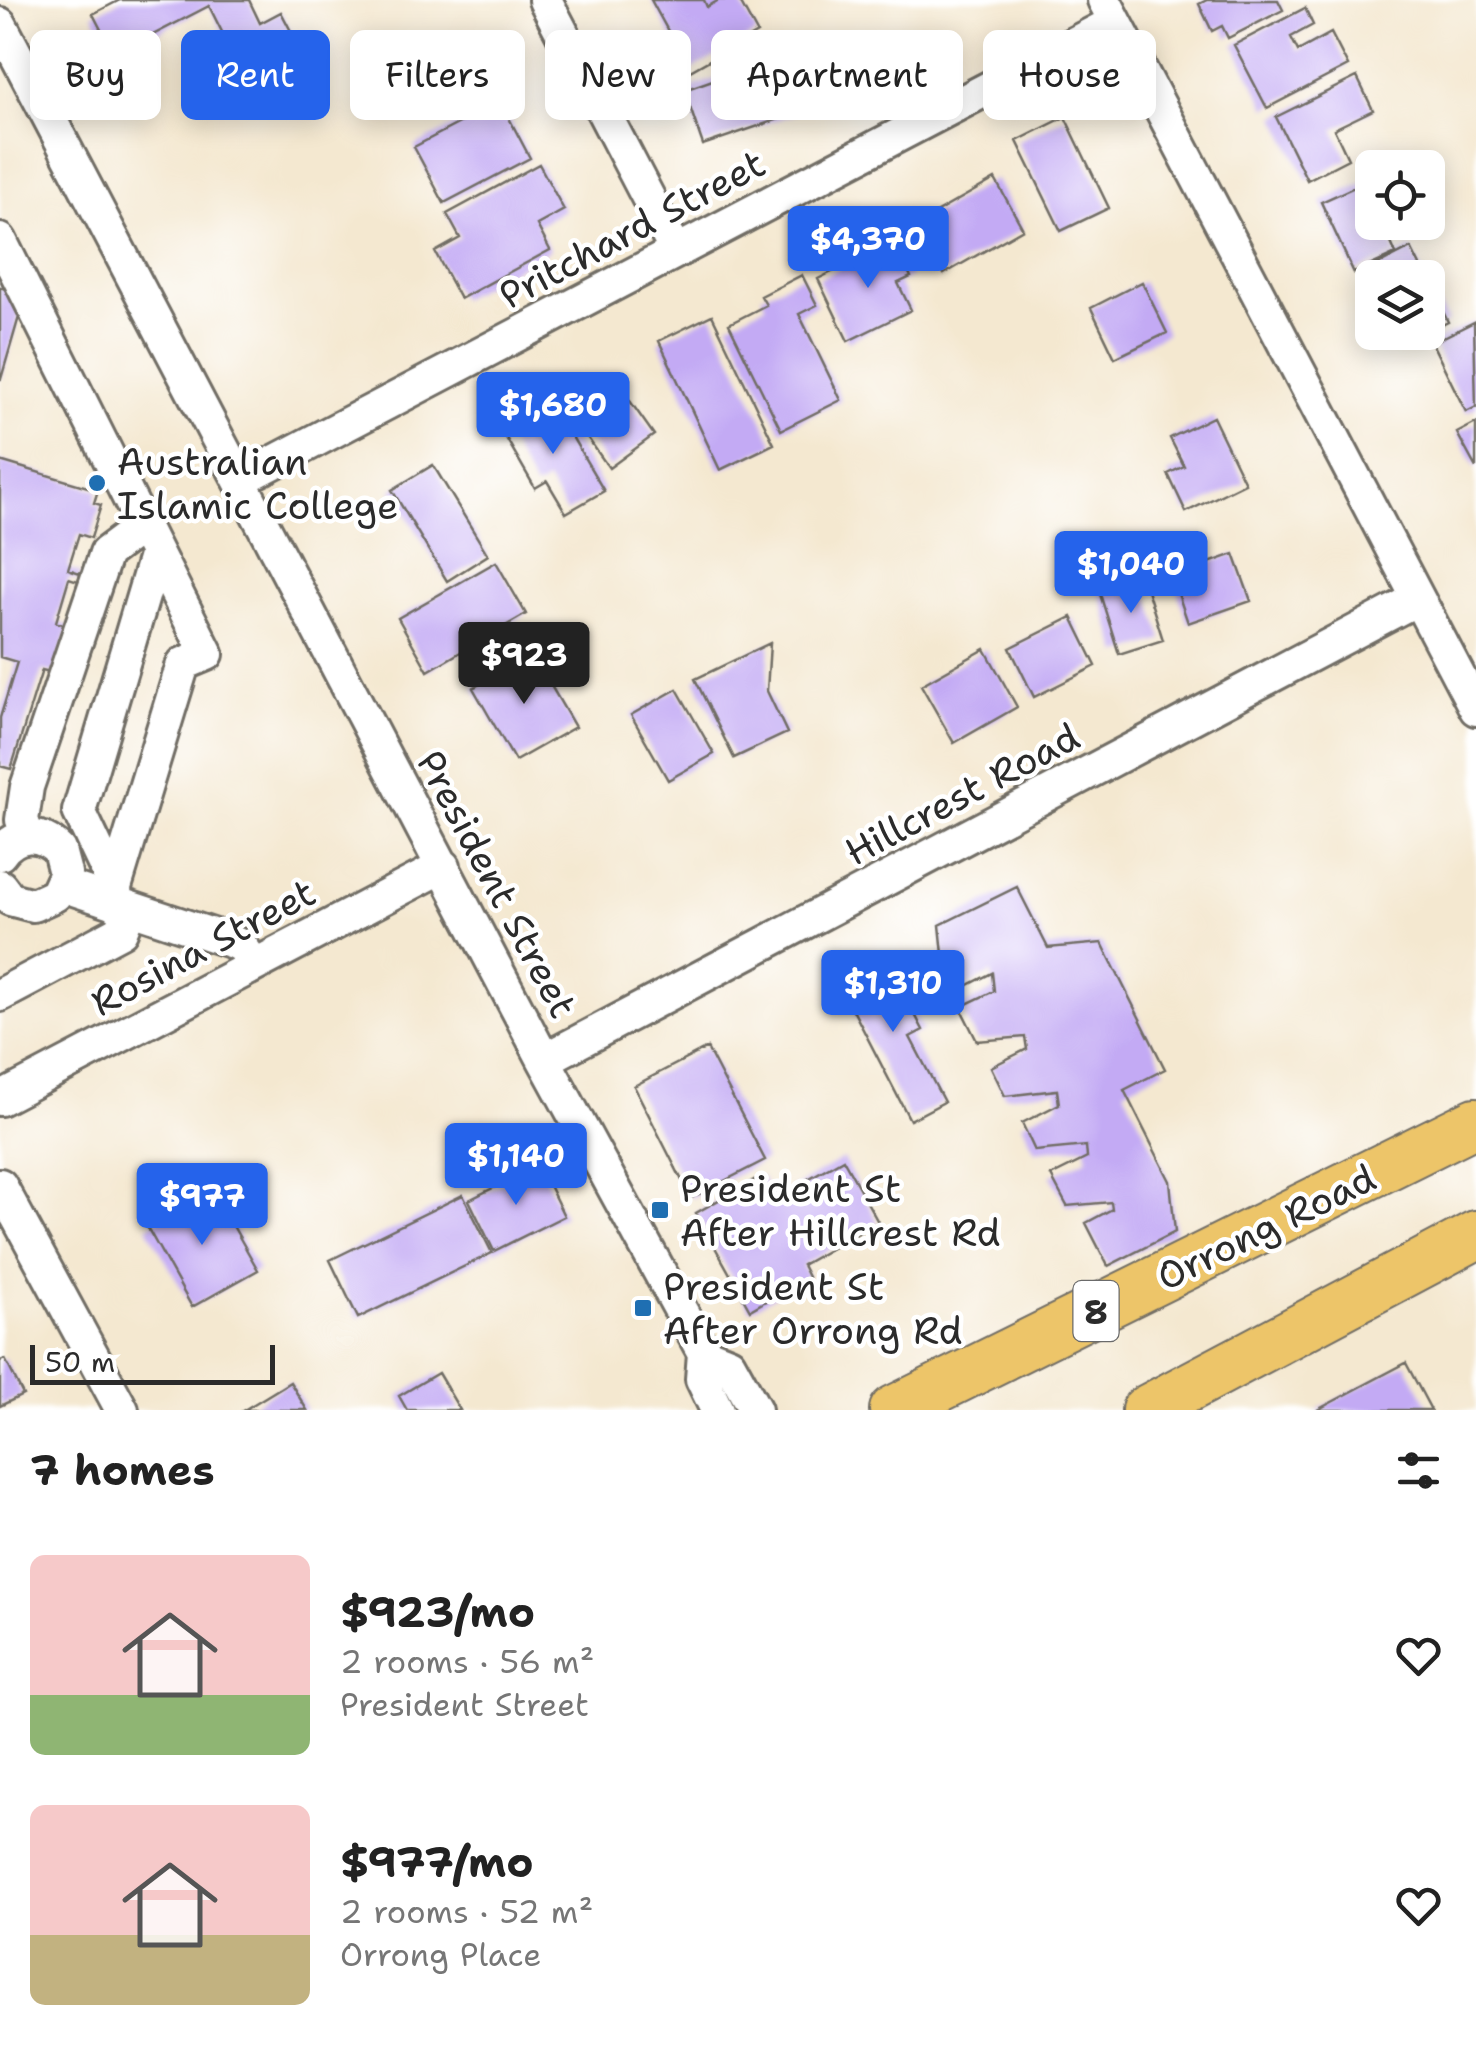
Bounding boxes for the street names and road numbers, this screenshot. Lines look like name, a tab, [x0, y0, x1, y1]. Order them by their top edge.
street label: Pritchard Street	[490, 138, 774, 320]
street label: Hillcrest Road	[836, 711, 1088, 877]
street label: President Street	[405, 742, 589, 1026]
street label: Rosina Street	[82, 866, 324, 1028]
street label: Orrong Road	[1148, 1152, 1384, 1302]
road number: 8	[1074, 1281, 1118, 1341]

